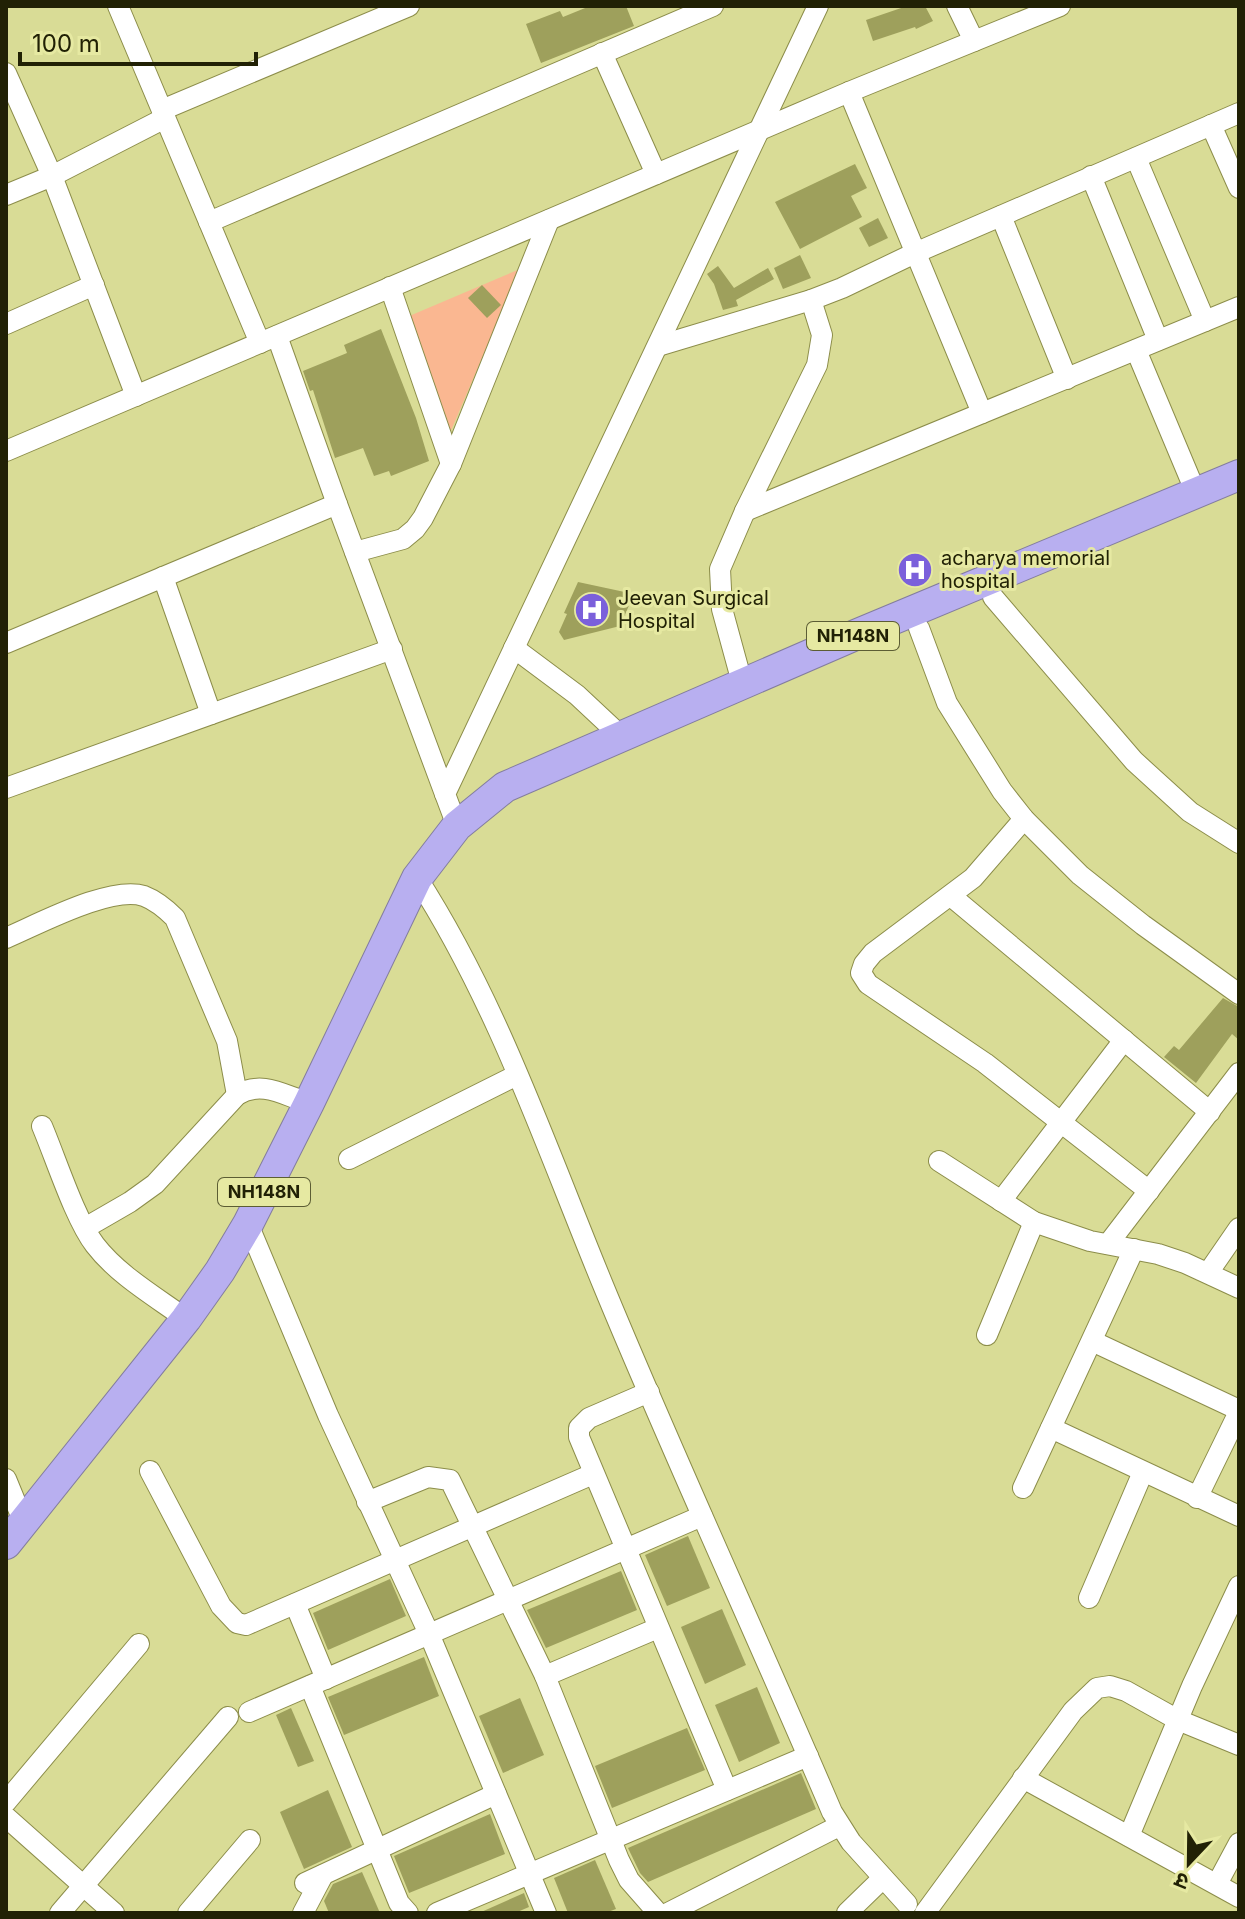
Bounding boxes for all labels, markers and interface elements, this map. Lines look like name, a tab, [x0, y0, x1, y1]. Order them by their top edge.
scale bar	[20, 16, 256, 66]
text: 100 m	[32, 29, 100, 58]
place label: acharya memorial hospital	[941, 546, 1110, 593]
hospital icon: acharya memorial hospital	[896, 551, 934, 589]
place label: Jeevan Surgical Hospital	[618, 586, 769, 633]
hospital icon: Jeevan Surgical Hospital	[573, 591, 611, 629]
road number: NH148N	[807, 622, 899, 650]
road number: NH148N	[218, 1178, 310, 1206]
north arrow	[1149, 1823, 1229, 1903]
text: उ	[1170, 1867, 1192, 1896]

